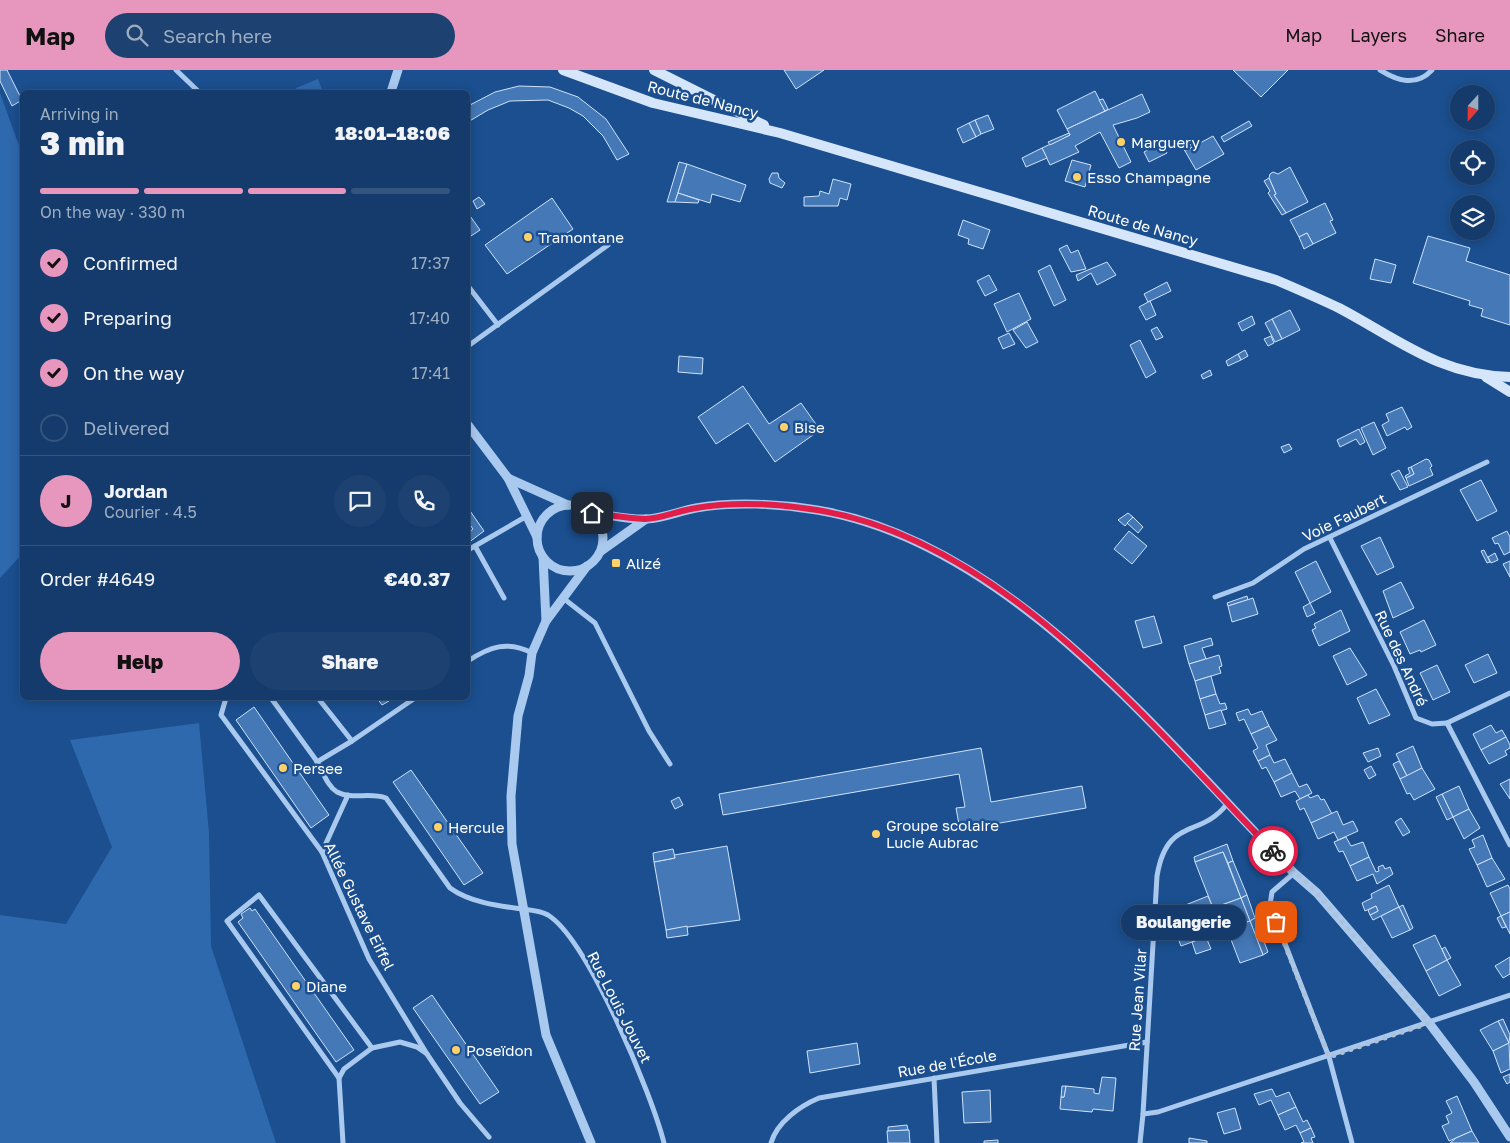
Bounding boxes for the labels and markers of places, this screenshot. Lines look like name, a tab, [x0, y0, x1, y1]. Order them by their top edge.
place label: Marguery	[1131, 133, 1200, 151]
marker: Marguery	[1115, 136, 1127, 148]
place label: Esso Champagne	[1087, 168, 1211, 186]
marker: Esso Champagne	[1071, 171, 1083, 183]
place label: Tramontane	[538, 228, 624, 246]
marker: Tramontane	[522, 231, 534, 243]
place label: Bise	[794, 418, 825, 436]
marker: Bise	[778, 421, 790, 433]
pin	[571, 492, 613, 534]
place label: Alizé	[626, 554, 661, 572]
marker: Alizé	[610, 557, 622, 569]
place label: Persee	[293, 759, 343, 777]
marker: Persee	[277, 762, 289, 774]
place label: Groupe scolaire Lucie Aubrac	[886, 816, 999, 851]
place label: Hercule	[448, 818, 505, 836]
marker: Hercule	[432, 821, 444, 833]
marker: Groupe scolaire Lucie Aubrac	[870, 828, 882, 840]
pin	[1255, 901, 1297, 943]
callout: Boulangerie	[1121, 904, 1246, 940]
place label: Diane	[306, 977, 347, 995]
marker: Diane	[290, 980, 302, 992]
place label: Poseïdon	[466, 1041, 533, 1059]
marker: Poseïdon	[450, 1044, 462, 1056]

